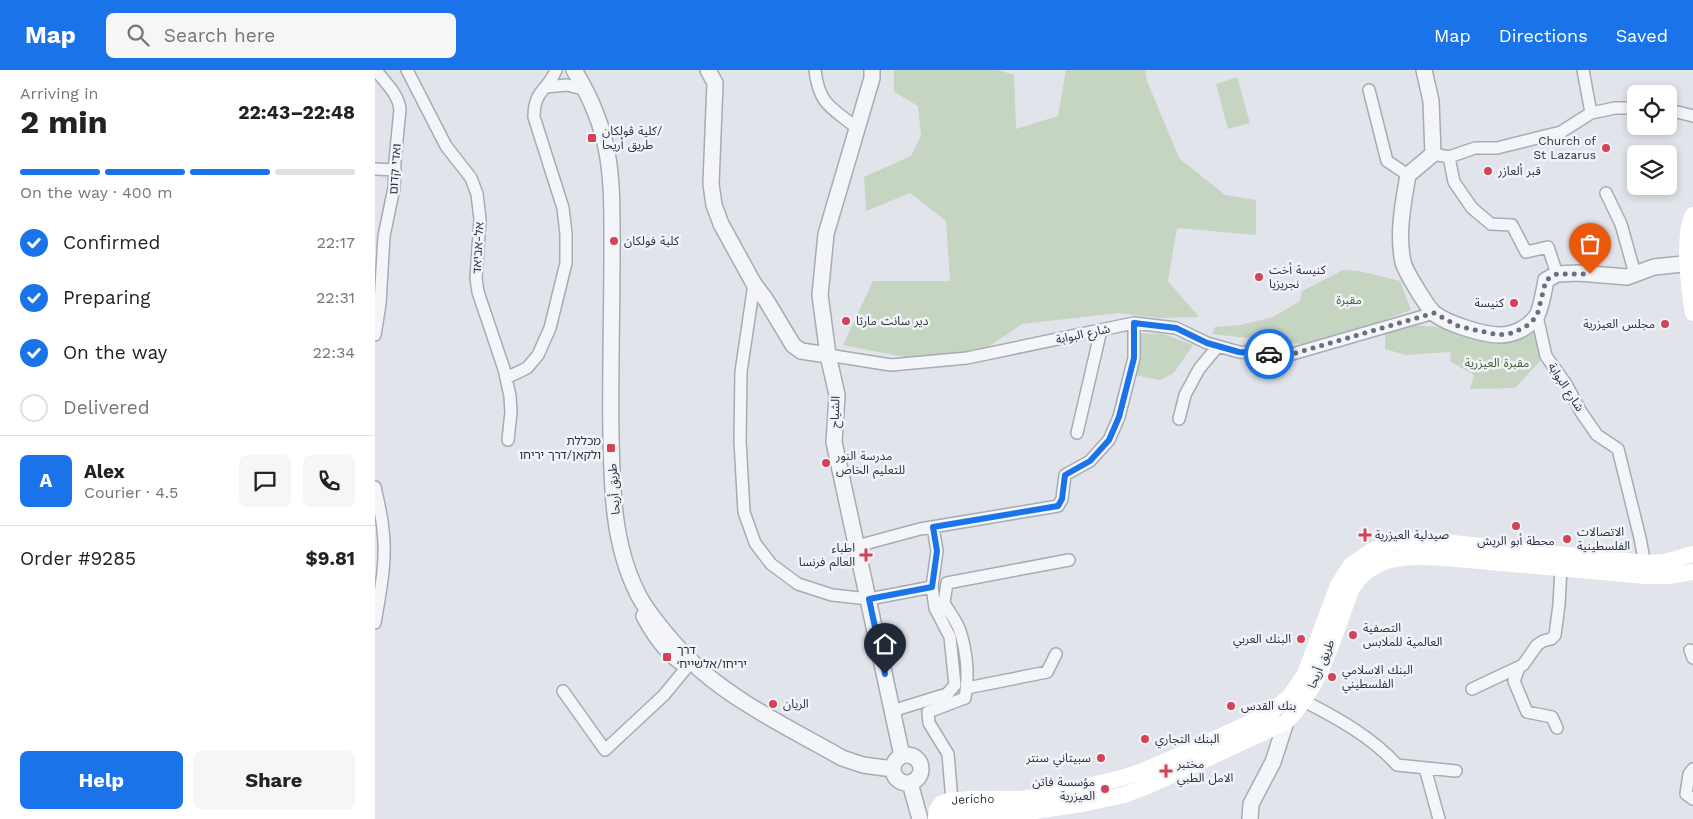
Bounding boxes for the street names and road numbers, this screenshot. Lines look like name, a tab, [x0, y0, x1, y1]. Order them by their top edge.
street label: ואדי קדום	[386, 143, 404, 195]
street label: אל-אביאד	[470, 221, 486, 274]
street label: شارع البوابة	[1055, 321, 1112, 349]
street label: شارع البوابة	[1543, 360, 1587, 415]
street label: الشياح	[827, 396, 845, 428]
street label: طريق أريحا	[605, 463, 624, 515]
street label: طريق أريحا	[1304, 637, 1338, 691]
street label: Jericho	[951, 792, 994, 808]

